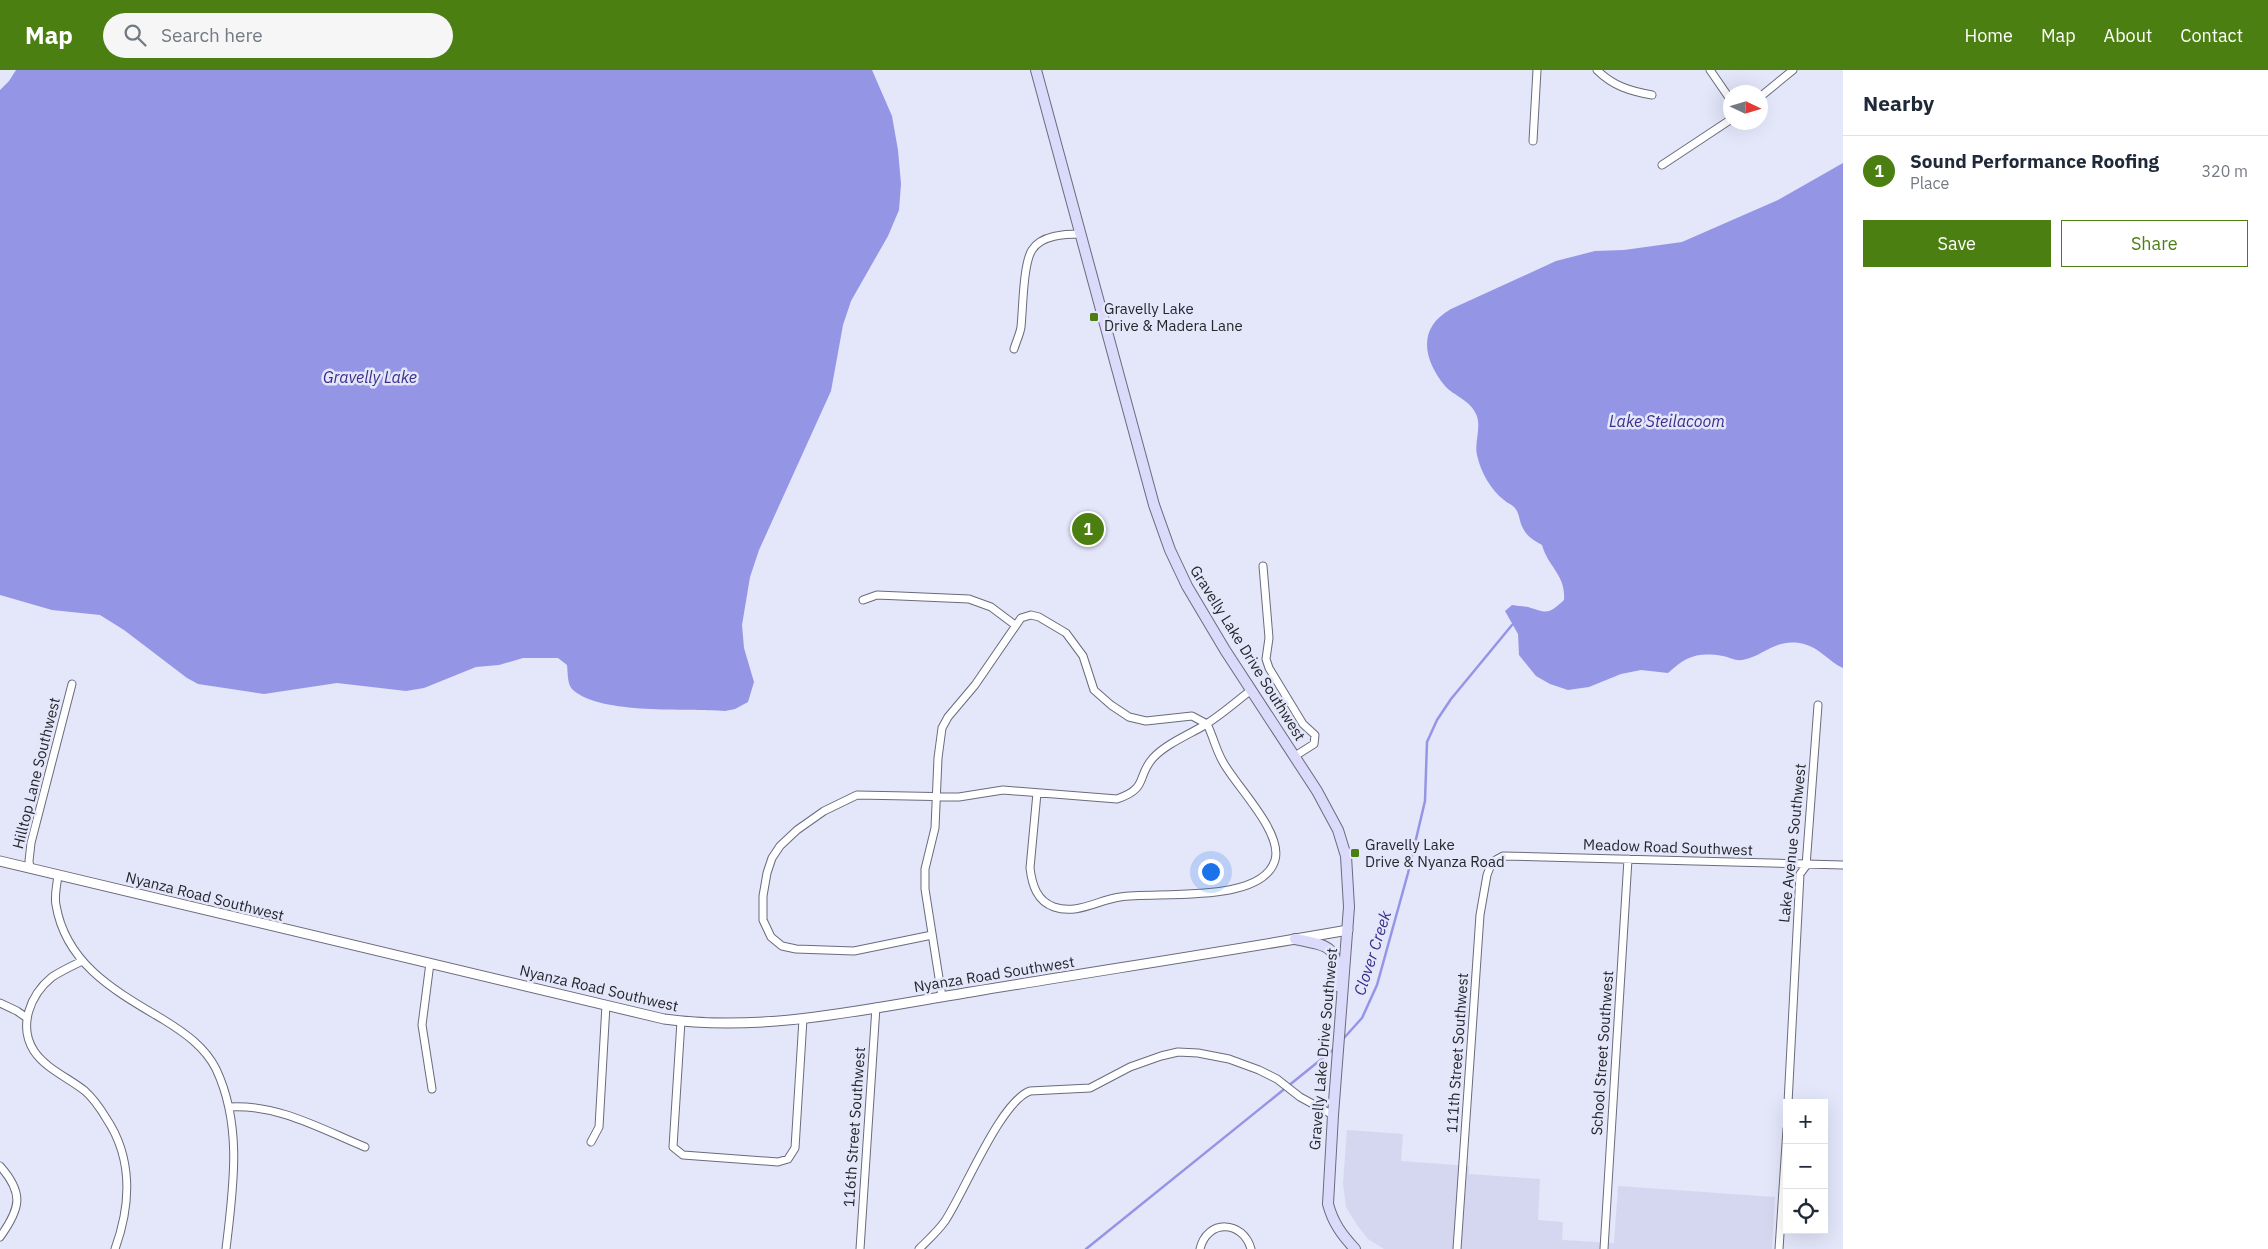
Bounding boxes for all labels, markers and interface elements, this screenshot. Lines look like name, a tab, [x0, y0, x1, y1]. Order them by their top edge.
search box	[103, 13, 453, 58]
text: Map	[25, 19, 73, 51]
icon: search	[121, 21, 149, 49]
text: Search here	[161, 23, 263, 47]
text: Home	[1965, 24, 2013, 47]
text: Map	[2041, 24, 2076, 47]
text: About	[2104, 24, 2152, 47]
text: Contact	[2180, 24, 2243, 47]
north arrow	[1723, 85, 1768, 130]
text: Nearby	[1863, 89, 1934, 117]
text: Sound Performance Roofing	[1910, 149, 2159, 173]
text: 1	[1874, 161, 1884, 181]
text: 320 m	[2201, 161, 2248, 181]
text: Place	[1910, 173, 1949, 193]
button: Save	[1863, 220, 2051, 267]
button: Share	[2061, 220, 2248, 267]
place label: Gravelly Lake Drive & Madera Lane	[1104, 299, 1243, 335]
marker: Gravelly Lake Drive & Madera Lane	[1088, 311, 1100, 323]
water label: Gravelly Lake	[323, 367, 417, 387]
water label: Lake Steilacoom	[1609, 411, 1725, 431]
pin: 1	[1072, 510, 1104, 548]
street label: Gravelly Lake Drive Southwest	[1186, 562, 1310, 744]
street label: Hilltop Lane Southwest	[8, 695, 64, 851]
street label: Lake Avenue Southwest	[1774, 762, 1810, 924]
place label: Gravelly Lake Drive & Nyanza Road	[1365, 835, 1505, 871]
street label: Meadow Road Southwest	[1583, 835, 1753, 859]
marker: Gravelly Lake Drive & Nyanza Road	[1349, 847, 1361, 859]
your location	[1198, 859, 1224, 885]
street label: Nyanza Road Southwest	[124, 867, 286, 925]
water label: Clover Creek	[1349, 908, 1395, 998]
street label: Gravelly Lake Drive Southwest	[1305, 947, 1341, 1151]
street label: Nyanza Road Southwest	[912, 952, 1076, 996]
street label: Nyanza Road Southwest	[518, 960, 680, 1016]
street label: School Street Southwest	[1587, 970, 1617, 1136]
street label: 111th Street Southwest	[1442, 972, 1472, 1134]
street label: 116th Street Southwest	[839, 1046, 869, 1208]
map controls	[1783, 1099, 1828, 1234]
button: +	[1783, 1099, 1828, 1144]
button: −	[1783, 1144, 1828, 1189]
button: locate	[1783, 1189, 1828, 1234]

